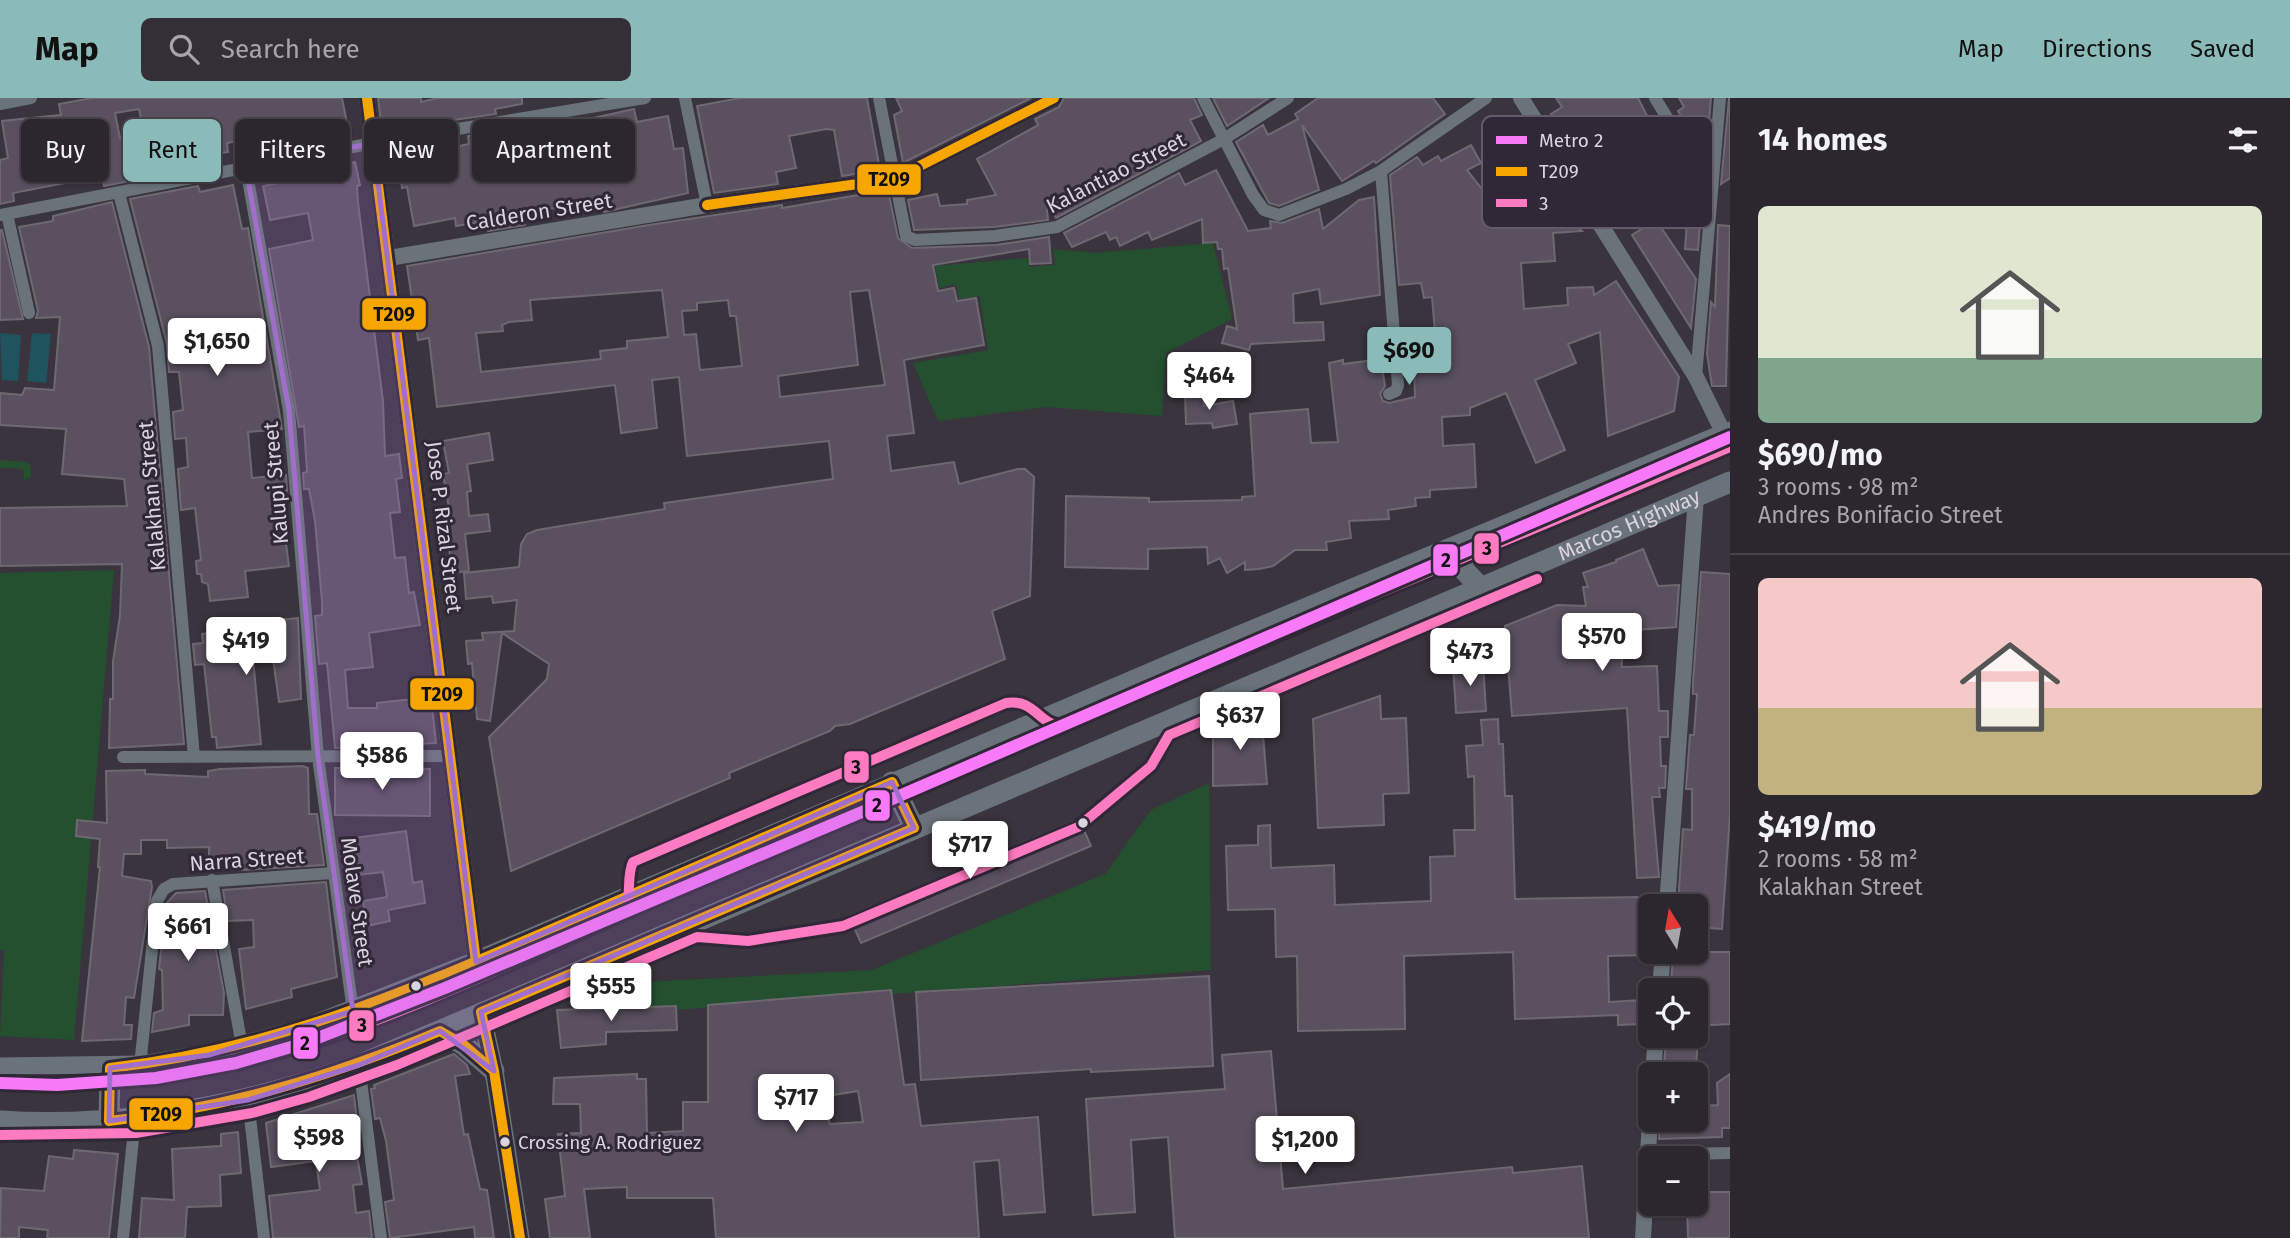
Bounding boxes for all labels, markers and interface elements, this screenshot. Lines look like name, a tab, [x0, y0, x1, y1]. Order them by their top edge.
search box	[141, 18, 631, 81]
text: Map	[35, 29, 99, 69]
icon: search	[165, 30, 203, 68]
text: Search here	[221, 34, 360, 65]
text: Map	[1958, 35, 2004, 63]
text: Directions	[2042, 35, 2152, 63]
text: Saved	[2190, 35, 2255, 63]
legend	[1482, 116, 1713, 228]
chip: Buy	[21, 119, 109, 182]
chip: Rent	[123, 119, 221, 182]
chip: Filters	[235, 119, 350, 182]
chip: New	[364, 119, 458, 182]
chip: Apartment	[472, 119, 635, 182]
icon: filters	[2224, 121, 2262, 159]
text: 14 homes	[1758, 122, 1887, 158]
street label: Kalantiao Street	[1042, 127, 1190, 219]
text: Metro 2	[1539, 129, 1603, 152]
text: T209	[1539, 160, 1579, 183]
line badge: T209	[856, 163, 922, 196]
text: T209	[868, 168, 910, 191]
street label: Calderon Street	[464, 188, 614, 236]
text: 3	[1539, 192, 1548, 215]
icon: home	[1947, 252, 2073, 378]
line badge: T209	[361, 297, 427, 331]
text: T209	[373, 303, 415, 326]
pin: $1,650	[160, 318, 274, 378]
text: $1,650	[184, 327, 250, 355]
pin: $690	[1368, 328, 1450, 387]
text: $690	[1383, 336, 1435, 364]
pin: $464	[1168, 352, 1250, 412]
text: $464	[1183, 361, 1235, 389]
street label: Kalakhan Street	[132, 420, 171, 572]
street label: Kalupi Street	[258, 420, 294, 545]
text: $690/mo	[1758, 437, 1883, 473]
street label: Jose P. Rizal Street	[421, 439, 468, 615]
text: 3 rooms · 98 m²	[1758, 473, 1918, 501]
street label: Marcos Highway	[1554, 483, 1705, 567]
text: Andres Bonifacio Street	[1758, 501, 2002, 529]
line badge: 3	[1473, 532, 1500, 565]
text: 3	[1481, 537, 1492, 560]
line badge: 2	[1432, 543, 1459, 577]
text: 2	[1441, 549, 1451, 572]
pin: $570	[1561, 614, 1643, 673]
pin: $419	[205, 618, 287, 677]
text: $570	[1578, 622, 1626, 650]
icon: home	[1947, 624, 2073, 750]
text: $419	[222, 626, 270, 654]
pin: $473	[1429, 628, 1511, 688]
text: $473	[1446, 637, 1494, 665]
line badge: T209	[409, 677, 475, 711]
text: T209	[421, 683, 463, 706]
pin: $637	[1199, 692, 1281, 752]
text: $637	[1216, 701, 1264, 729]
pin: $586	[341, 732, 423, 792]
text: $586	[356, 741, 408, 769]
line badge: 3	[843, 750, 870, 784]
text: 3	[850, 756, 861, 779]
line badge: 2	[864, 789, 891, 822]
text: 2	[872, 794, 882, 817]
text: $419/mo	[1758, 809, 1876, 845]
unlabelled marker	[1076, 816, 1090, 830]
pin: $717	[929, 822, 1011, 881]
text: $717	[948, 830, 992, 858]
street label: Molave Street	[335, 836, 379, 969]
street label: Narra Street	[189, 843, 306, 877]
text: 2 rooms · 58 m²	[1758, 845, 1918, 873]
text: Kalakhan Street	[1758, 873, 1923, 901]
north arrow	[1638, 894, 1708, 964]
map controls	[1638, 894, 1708, 1216]
pin: $661	[147, 904, 229, 963]
text: $661	[164, 912, 212, 940]
pin: $555	[570, 964, 652, 1023]
text: $555	[586, 972, 636, 1000]
button: locate	[1638, 978, 1708, 1048]
unlabelled marker	[409, 979, 423, 993]
line badge: 3	[348, 1009, 375, 1042]
text: 3	[356, 1014, 367, 1037]
line badge: 2	[292, 1026, 319, 1060]
text: 2	[300, 1032, 310, 1055]
button: +	[1638, 1062, 1708, 1132]
pin: $717	[755, 1074, 837, 1134]
text: $717	[774, 1083, 818, 1111]
line badge: T209	[128, 1097, 194, 1131]
text: T209	[140, 1103, 182, 1126]
pin: $598	[278, 1114, 360, 1174]
pin: $1,200	[1248, 1116, 1362, 1176]
text: $598	[294, 1123, 344, 1151]
text: $1,200	[1272, 1125, 1338, 1153]
place label: Crossing A. Rodriguez	[518, 1131, 701, 1154]
marker: Crossing A. Rodriguez	[498, 1135, 512, 1149]
button: −	[1638, 1146, 1708, 1216]

